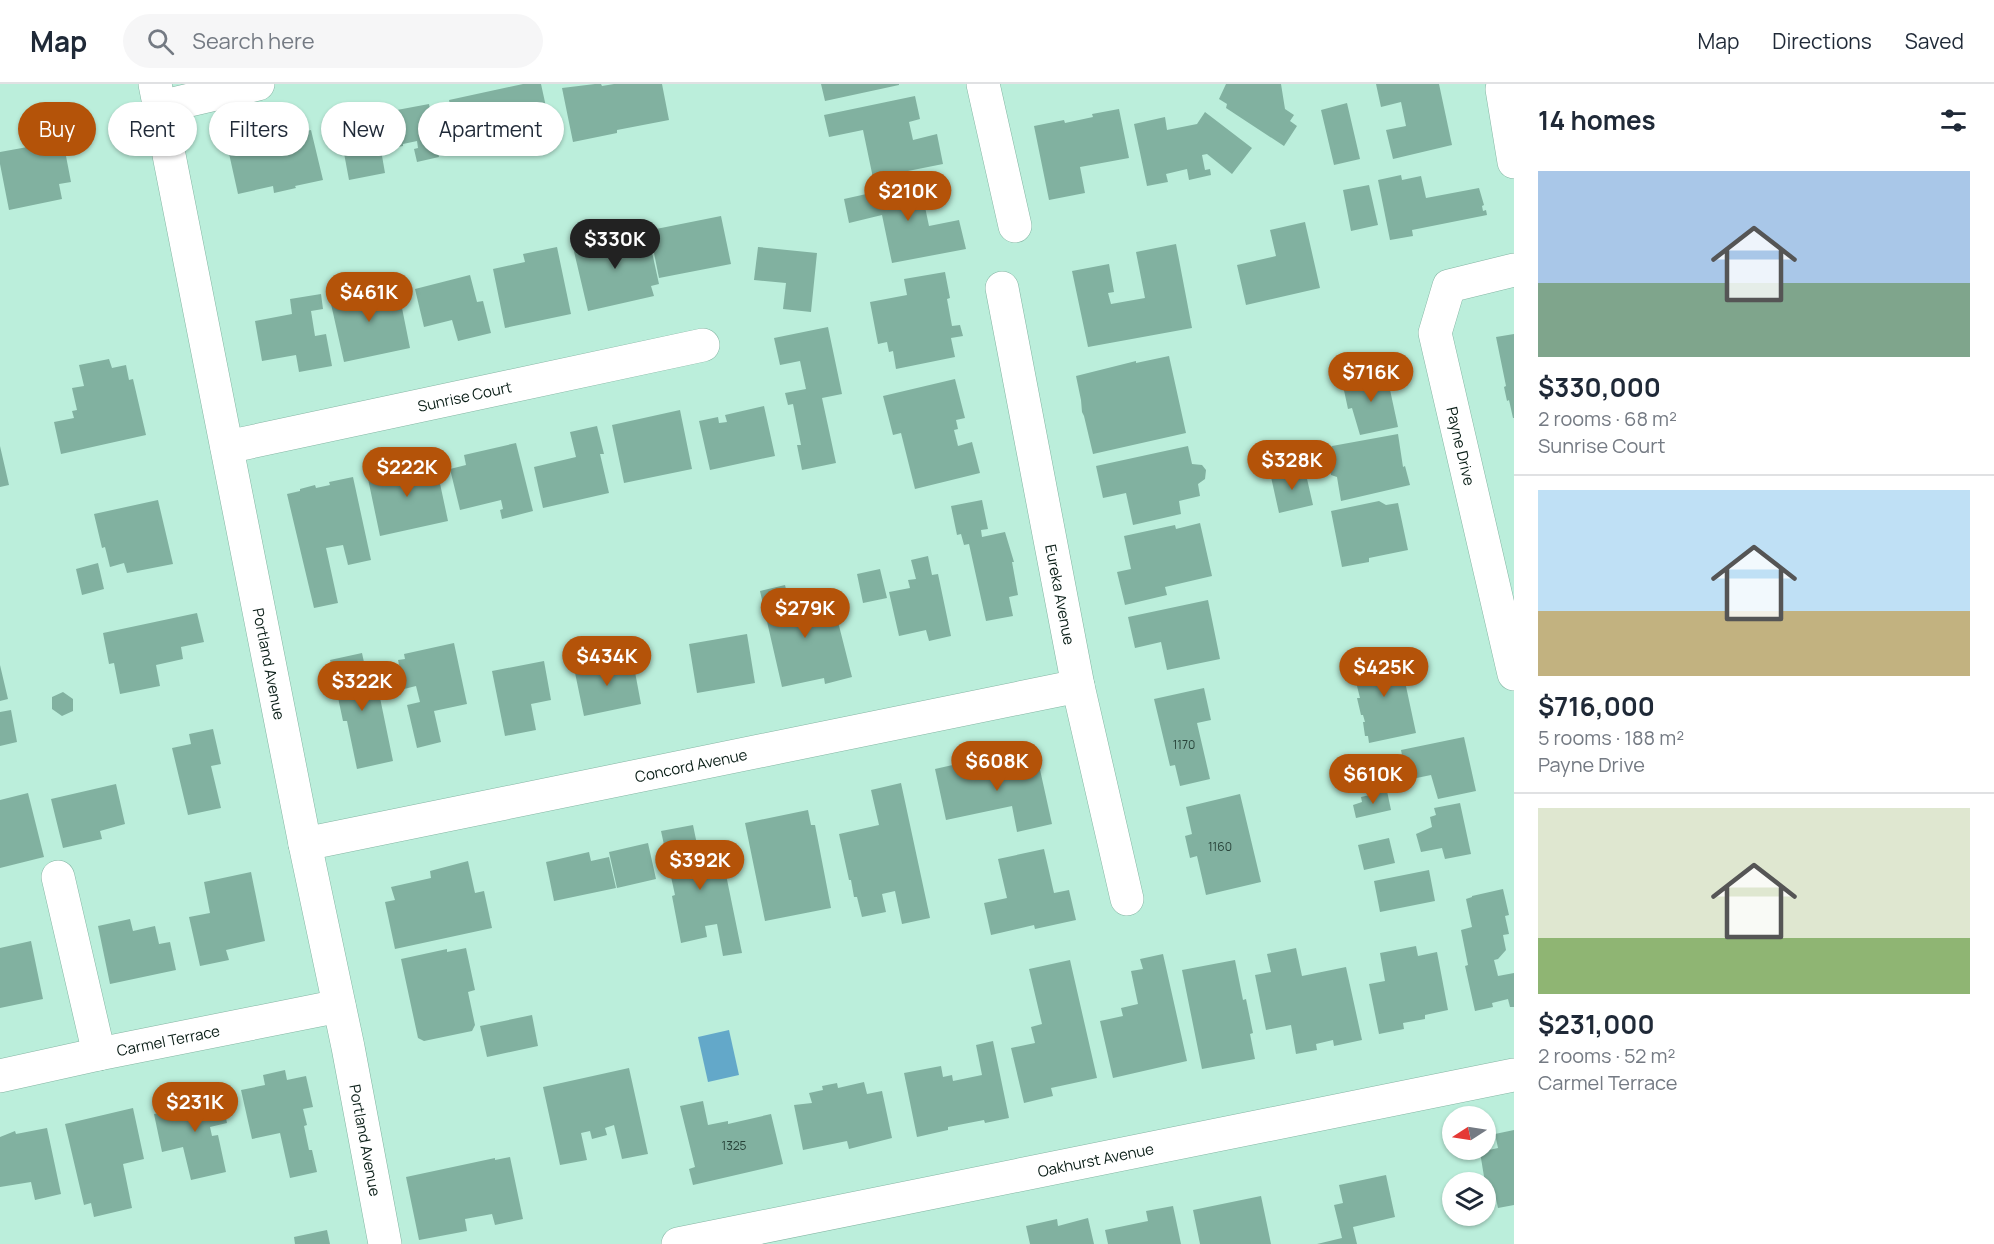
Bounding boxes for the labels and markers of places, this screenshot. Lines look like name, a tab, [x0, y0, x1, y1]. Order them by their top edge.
pin: $210K	[866, 171, 950, 222]
pin: $330K	[573, 219, 657, 270]
pin: $461K	[327, 272, 411, 323]
pin: $716K	[1329, 352, 1413, 403]
pin: $328K	[1250, 440, 1334, 491]
pin: $222K	[365, 447, 449, 498]
pin: $279K	[763, 588, 847, 639]
pin: $434K	[565, 636, 649, 687]
pin: $425K	[1342, 647, 1426, 698]
pin: $322K	[320, 661, 404, 712]
pin: $608K	[955, 741, 1039, 792]
pin: $610K	[1331, 754, 1415, 805]
pin: $392K	[658, 840, 742, 891]
pin: $231K	[153, 1082, 237, 1133]

